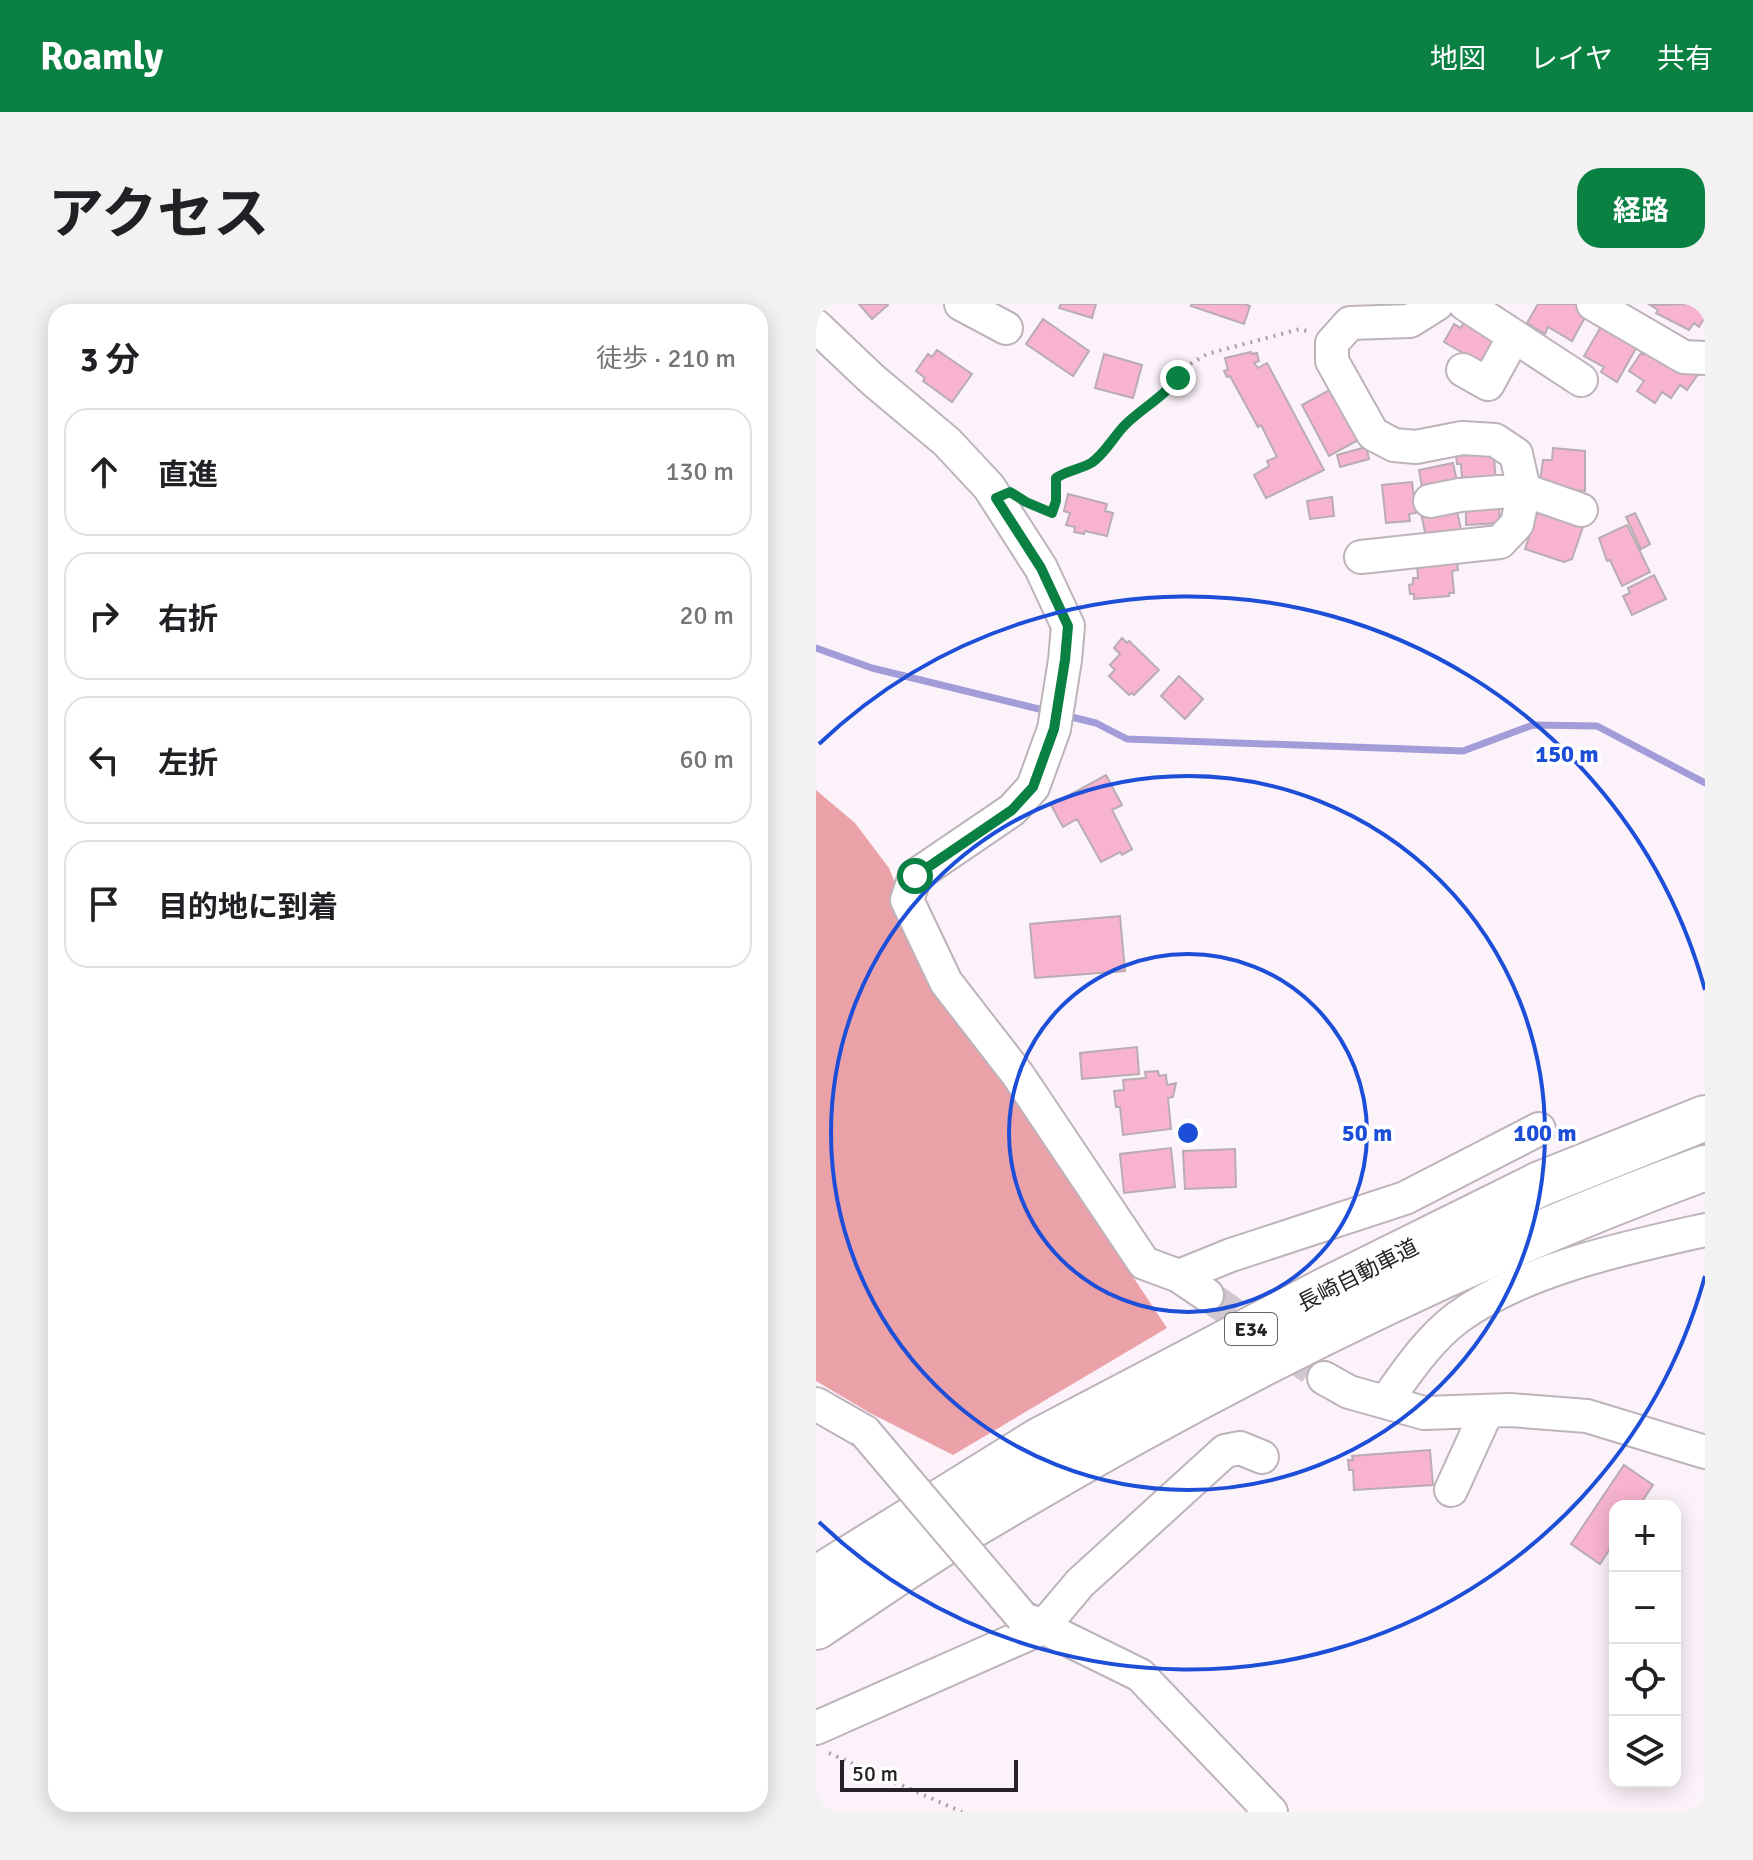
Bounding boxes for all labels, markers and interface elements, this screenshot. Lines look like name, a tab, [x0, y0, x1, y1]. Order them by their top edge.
text: Roamly	[40, 33, 163, 80]
text: 地図	[1430, 42, 1486, 76]
text: レイヤ	[1530, 42, 1613, 76]
text: 共有	[1657, 42, 1713, 76]
button: 経路	[1577, 168, 1705, 248]
text: アクセス	[48, 180, 269, 249]
text: 3 分	[80, 339, 140, 381]
text: 徒歩 · 210 m	[596, 343, 736, 375]
route end	[1160, 360, 1196, 396]
icon: ahead	[82, 450, 126, 494]
text: 130 m	[665, 456, 734, 488]
text: 直進	[158, 457, 218, 494]
icon: right	[82, 594, 126, 638]
text: 20 m	[679, 600, 734, 632]
text: 右折	[158, 601, 218, 638]
icon: left	[82, 738, 126, 782]
text: 150 m	[1535, 739, 1599, 769]
text: 60 m	[679, 744, 734, 776]
text: 左折	[158, 745, 218, 782]
route start	[897, 858, 933, 894]
icon: arrive	[82, 882, 126, 926]
text: 目的地に到着	[158, 889, 338, 926]
text: 50 m	[1342, 1118, 1392, 1148]
text: 100 m	[1513, 1118, 1577, 1148]
centre of rings	[1174, 1119, 1202, 1147]
street label: 長崎自動車道	[1293, 1233, 1423, 1317]
road number: E34	[1225, 1313, 1277, 1345]
map controls	[1609, 1500, 1681, 1788]
button: +	[1609, 1500, 1681, 1572]
button: −	[1609, 1572, 1681, 1644]
button: locate	[1609, 1644, 1681, 1716]
button: layers	[1609, 1716, 1681, 1788]
scale bar	[840, 1756, 1018, 1792]
text: 50 m	[852, 1760, 898, 1787]

